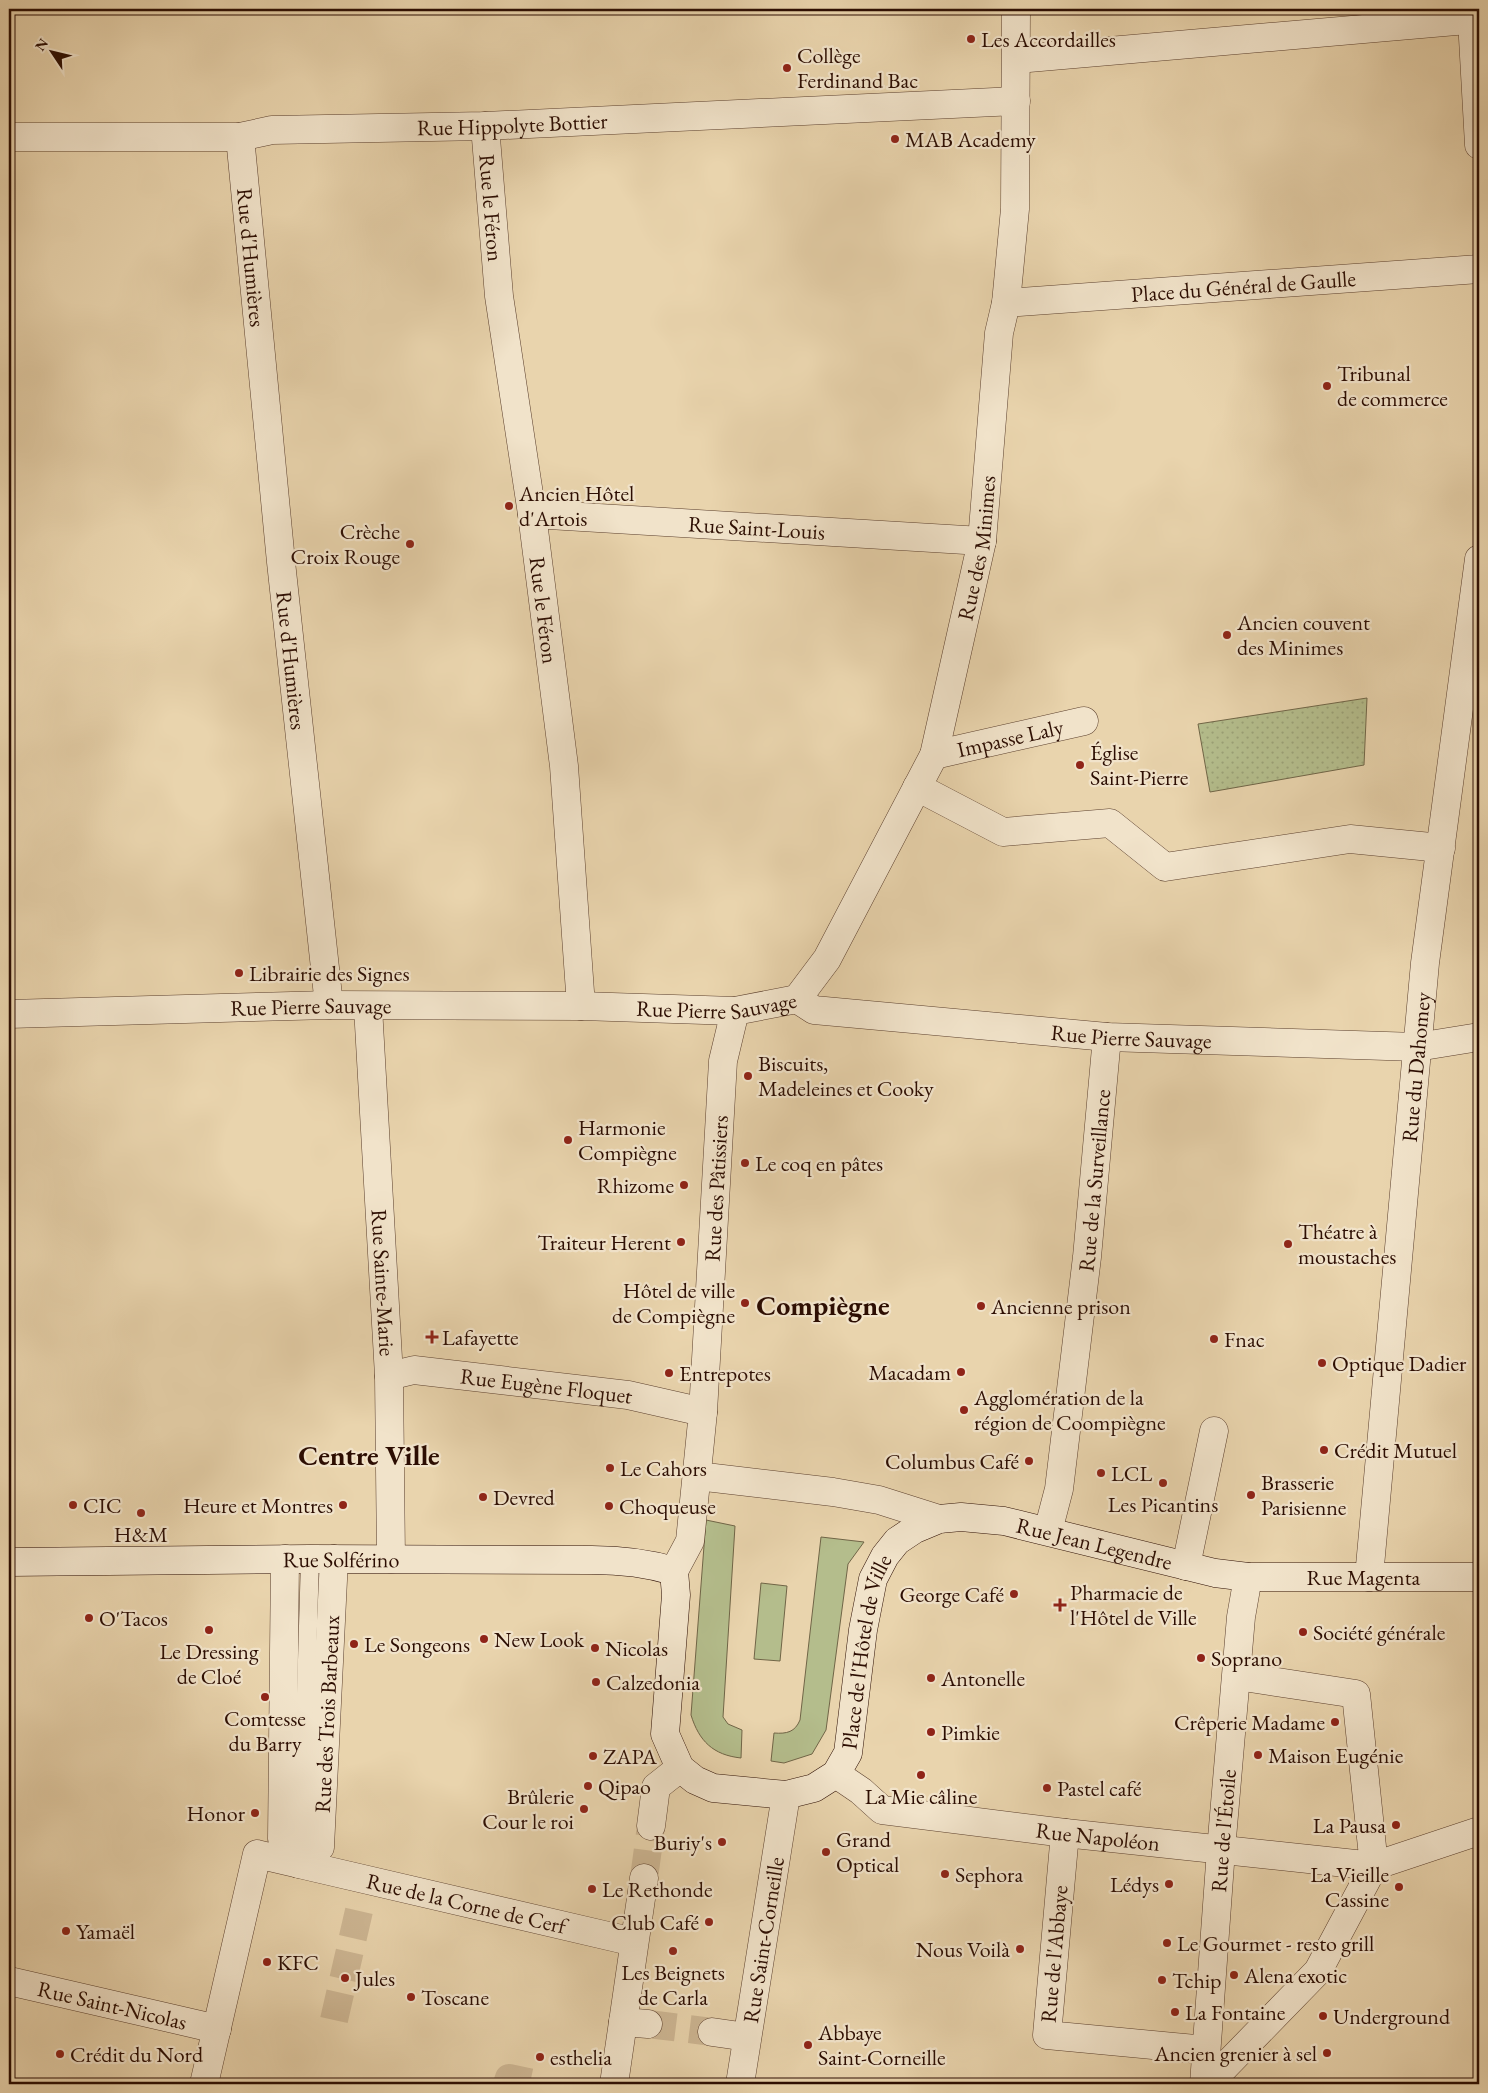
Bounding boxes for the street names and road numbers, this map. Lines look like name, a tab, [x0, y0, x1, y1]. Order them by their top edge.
street label: Rue Hippolyte Bottier	[417, 106, 609, 142]
street label: Rue le Féron	[473, 153, 511, 263]
street label: Rue d'Humières	[230, 187, 273, 328]
street label: Place du Général de Gaulle	[1130, 263, 1357, 308]
street label: Rue des Minimes	[950, 474, 1002, 623]
street label: Rue Saint-Louis	[687, 509, 826, 546]
street label: Rue le Féron	[523, 555, 565, 666]
street label: Rue d'Humières	[270, 590, 314, 731]
street label: Impasse Laly	[954, 712, 1066, 764]
street label: Rue Pierre Sauvage	[636, 985, 799, 1026]
street label: Rue Pierre Sauvage	[230, 990, 392, 1022]
street label: Rue du Dahomey	[1394, 991, 1437, 1143]
street label: Rue Pierre Sauvage	[1050, 1017, 1212, 1055]
street label: Rue de la Surveillance	[1071, 1087, 1117, 1273]
street label: Rue des Pâtissiers	[697, 1114, 734, 1262]
street label: Rue Sainte-Marie	[365, 1208, 402, 1357]
street label: Rue Eugène Floquet	[459, 1361, 636, 1410]
street label: Rue Jean Legendre	[1013, 1510, 1176, 1577]
street label: Rue Solférino	[282, 1544, 399, 1574]
street label: Place de l'Hôtel de Ville	[834, 1549, 898, 1751]
street label: Rue Magenta	[1306, 1563, 1421, 1592]
street label: Rue des Trois Barbeaux	[307, 1614, 346, 1814]
street label: Rue de l'Étoile	[1203, 1768, 1242, 1893]
street label: Rue Napoléon	[1034, 1815, 1162, 1858]
street label: Rue Saint-Corneille	[735, 1854, 791, 2025]
street label: Rue de la Corne de Cerf	[364, 1866, 572, 1941]
street label: Rue de l'Abbaye	[1034, 1884, 1074, 2024]
street label: Rue Saint-Nicolas	[35, 1974, 190, 2036]

